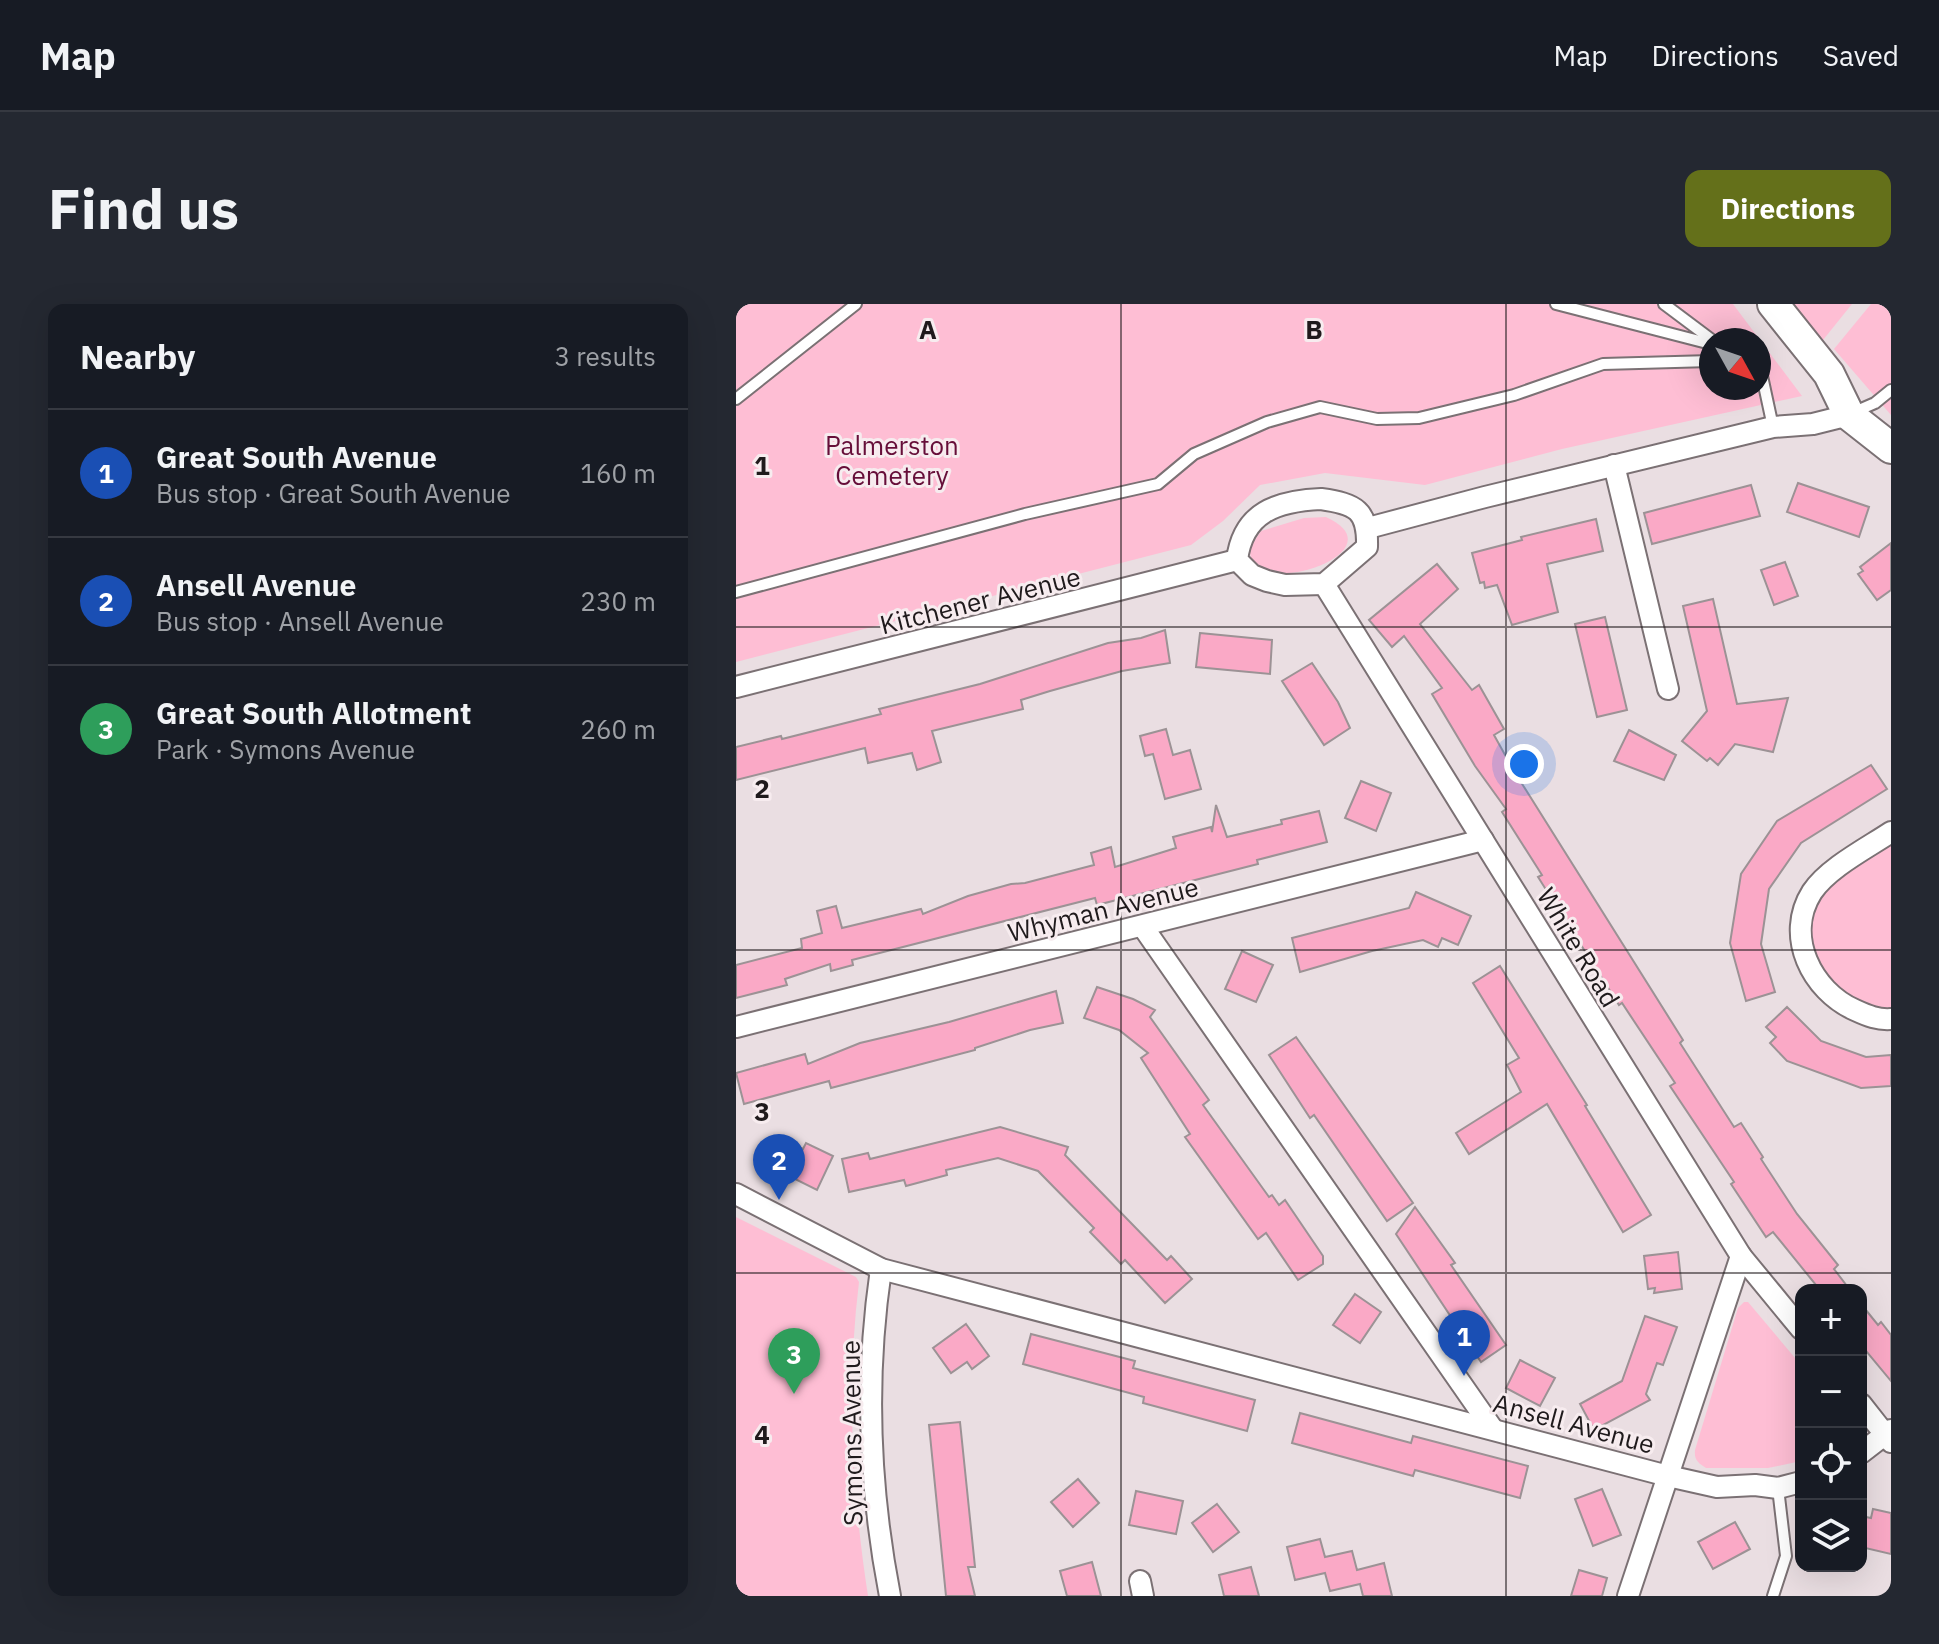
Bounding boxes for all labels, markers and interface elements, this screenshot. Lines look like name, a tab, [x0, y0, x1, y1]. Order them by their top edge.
text: Map	[40, 31, 116, 80]
text: Map	[1553, 37, 1607, 74]
text: Directions	[1651, 37, 1779, 74]
text: Saved	[1823, 37, 1899, 74]
button: Directions	[1685, 170, 1891, 247]
text: Find us	[48, 172, 239, 244]
text: A	[919, 312, 937, 346]
text: B	[1305, 312, 1323, 346]
north arrow	[1699, 328, 1771, 400]
text: Nearby	[80, 334, 195, 378]
text: 3 results	[554, 339, 656, 373]
park label: Palmerston Cemetery	[825, 428, 959, 492]
text: Great South Avenue	[156, 437, 437, 476]
text: 1	[754, 448, 770, 482]
text: 1	[98, 456, 114, 490]
text: 160 m	[580, 456, 656, 490]
text: Bus stop · Great South Avenue	[156, 476, 511, 510]
street label: Kitchener Avenue	[876, 559, 1084, 641]
text: Ansell Avenue	[156, 565, 356, 604]
text: 2	[98, 584, 114, 618]
text: 230 m	[580, 584, 656, 618]
text: Bus stop · Ansell Avenue	[156, 604, 444, 638]
text: Great South Allotment	[156, 693, 472, 732]
text: 3	[98, 712, 114, 746]
text: 260 m	[580, 712, 656, 746]
text: Park · Symons Avenue	[156, 732, 415, 766]
your location	[1504, 744, 1544, 784]
text: 2	[754, 771, 770, 805]
street label: Whyman Avenue	[1004, 869, 1202, 949]
street label: White Road	[1530, 881, 1628, 1013]
text: 3	[754, 1094, 770, 1128]
pin: 2	[753, 1134, 805, 1200]
map controls	[1795, 1284, 1867, 1572]
button: +	[1795, 1284, 1867, 1356]
pin: 1	[1438, 1310, 1490, 1376]
pin: 3	[768, 1328, 820, 1394]
street label: Symons Avenue	[832, 1340, 870, 1526]
button: −	[1795, 1356, 1867, 1428]
street label: Ansell Avenue	[1490, 1385, 1658, 1461]
text: 4	[754, 1417, 770, 1451]
button: locate	[1795, 1428, 1867, 1500]
button: layers	[1795, 1500, 1867, 1572]

